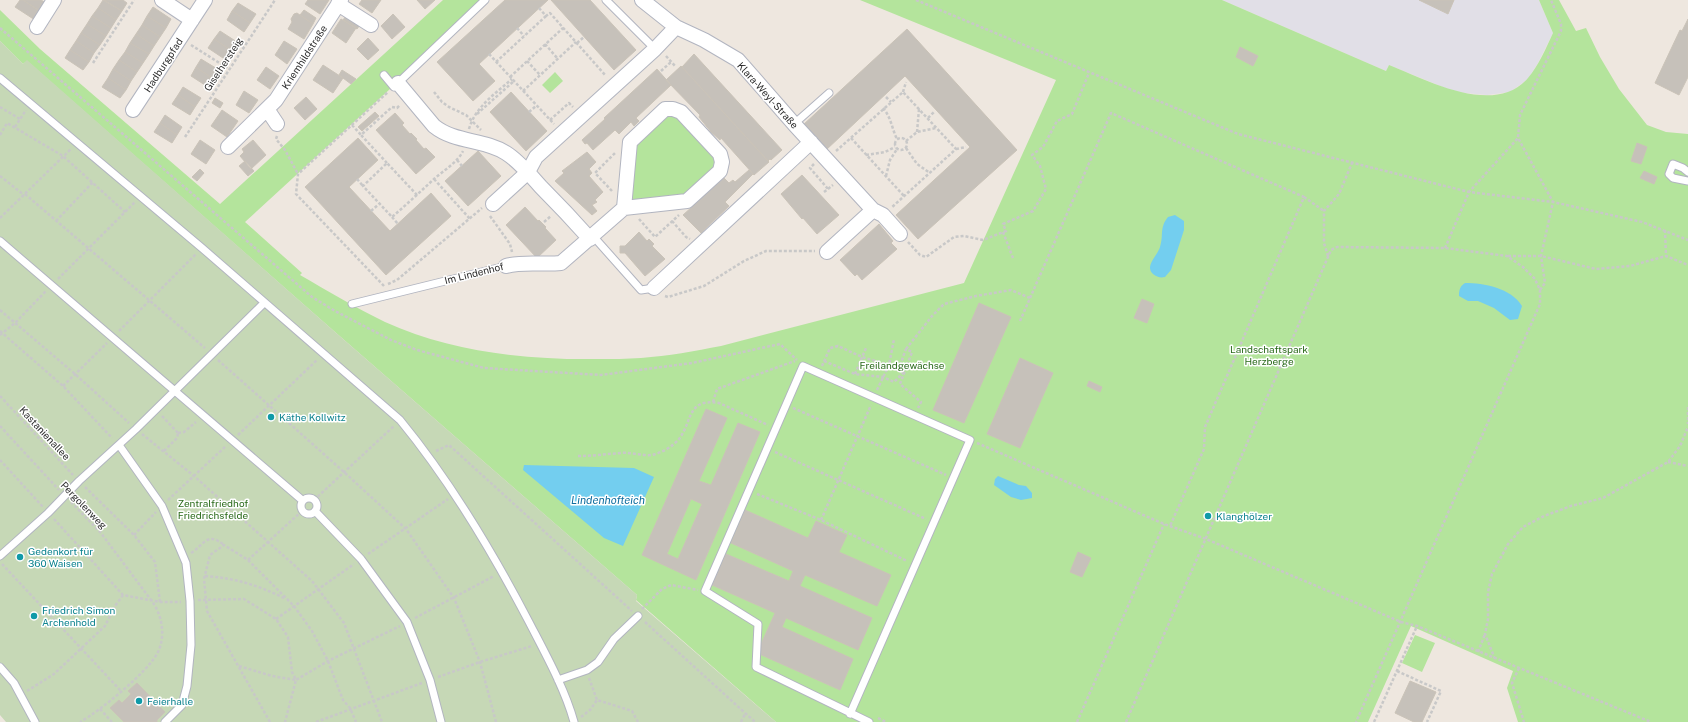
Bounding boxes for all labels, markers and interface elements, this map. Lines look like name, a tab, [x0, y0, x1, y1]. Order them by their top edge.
street label: Kriemhildstraße	[279, 22, 329, 91]
street label: Giselhersteig	[201, 35, 245, 93]
street label: Hadburgpfad	[141, 36, 185, 94]
street label: Klara-Weyl-Straße	[735, 59, 801, 131]
street label: Im Lindenhof	[443, 260, 505, 286]
park label: Landschaftspark Herzberge	[1230, 343, 1308, 367]
park label: Freilandgewächse	[860, 359, 945, 371]
street label: Kastanienallee	[17, 404, 73, 462]
place label: Käthe Kollwitz	[279, 411, 346, 423]
marker: Käthe Kollwitz	[266, 412, 276, 422]
street label: Pergolenweg	[58, 479, 110, 531]
water label: Lindenhofteich	[571, 494, 645, 506]
park label: Zentralfriedhof Friedrichsfelde	[178, 497, 249, 521]
place label: Klanghölzer	[1216, 510, 1272, 522]
marker: Klanghölzer	[1203, 511, 1213, 521]
place label: Gedenkort für 360 Waisen	[28, 545, 93, 569]
marker: Gedenkort für 360 Waisen	[15, 552, 25, 562]
place label: Friedrich Simon Archenhold	[42, 604, 116, 628]
marker: Friedrich Simon Archenhold	[29, 611, 39, 621]
place label: Feierhalle	[147, 695, 193, 707]
marker: Feierhalle	[134, 696, 144, 706]

